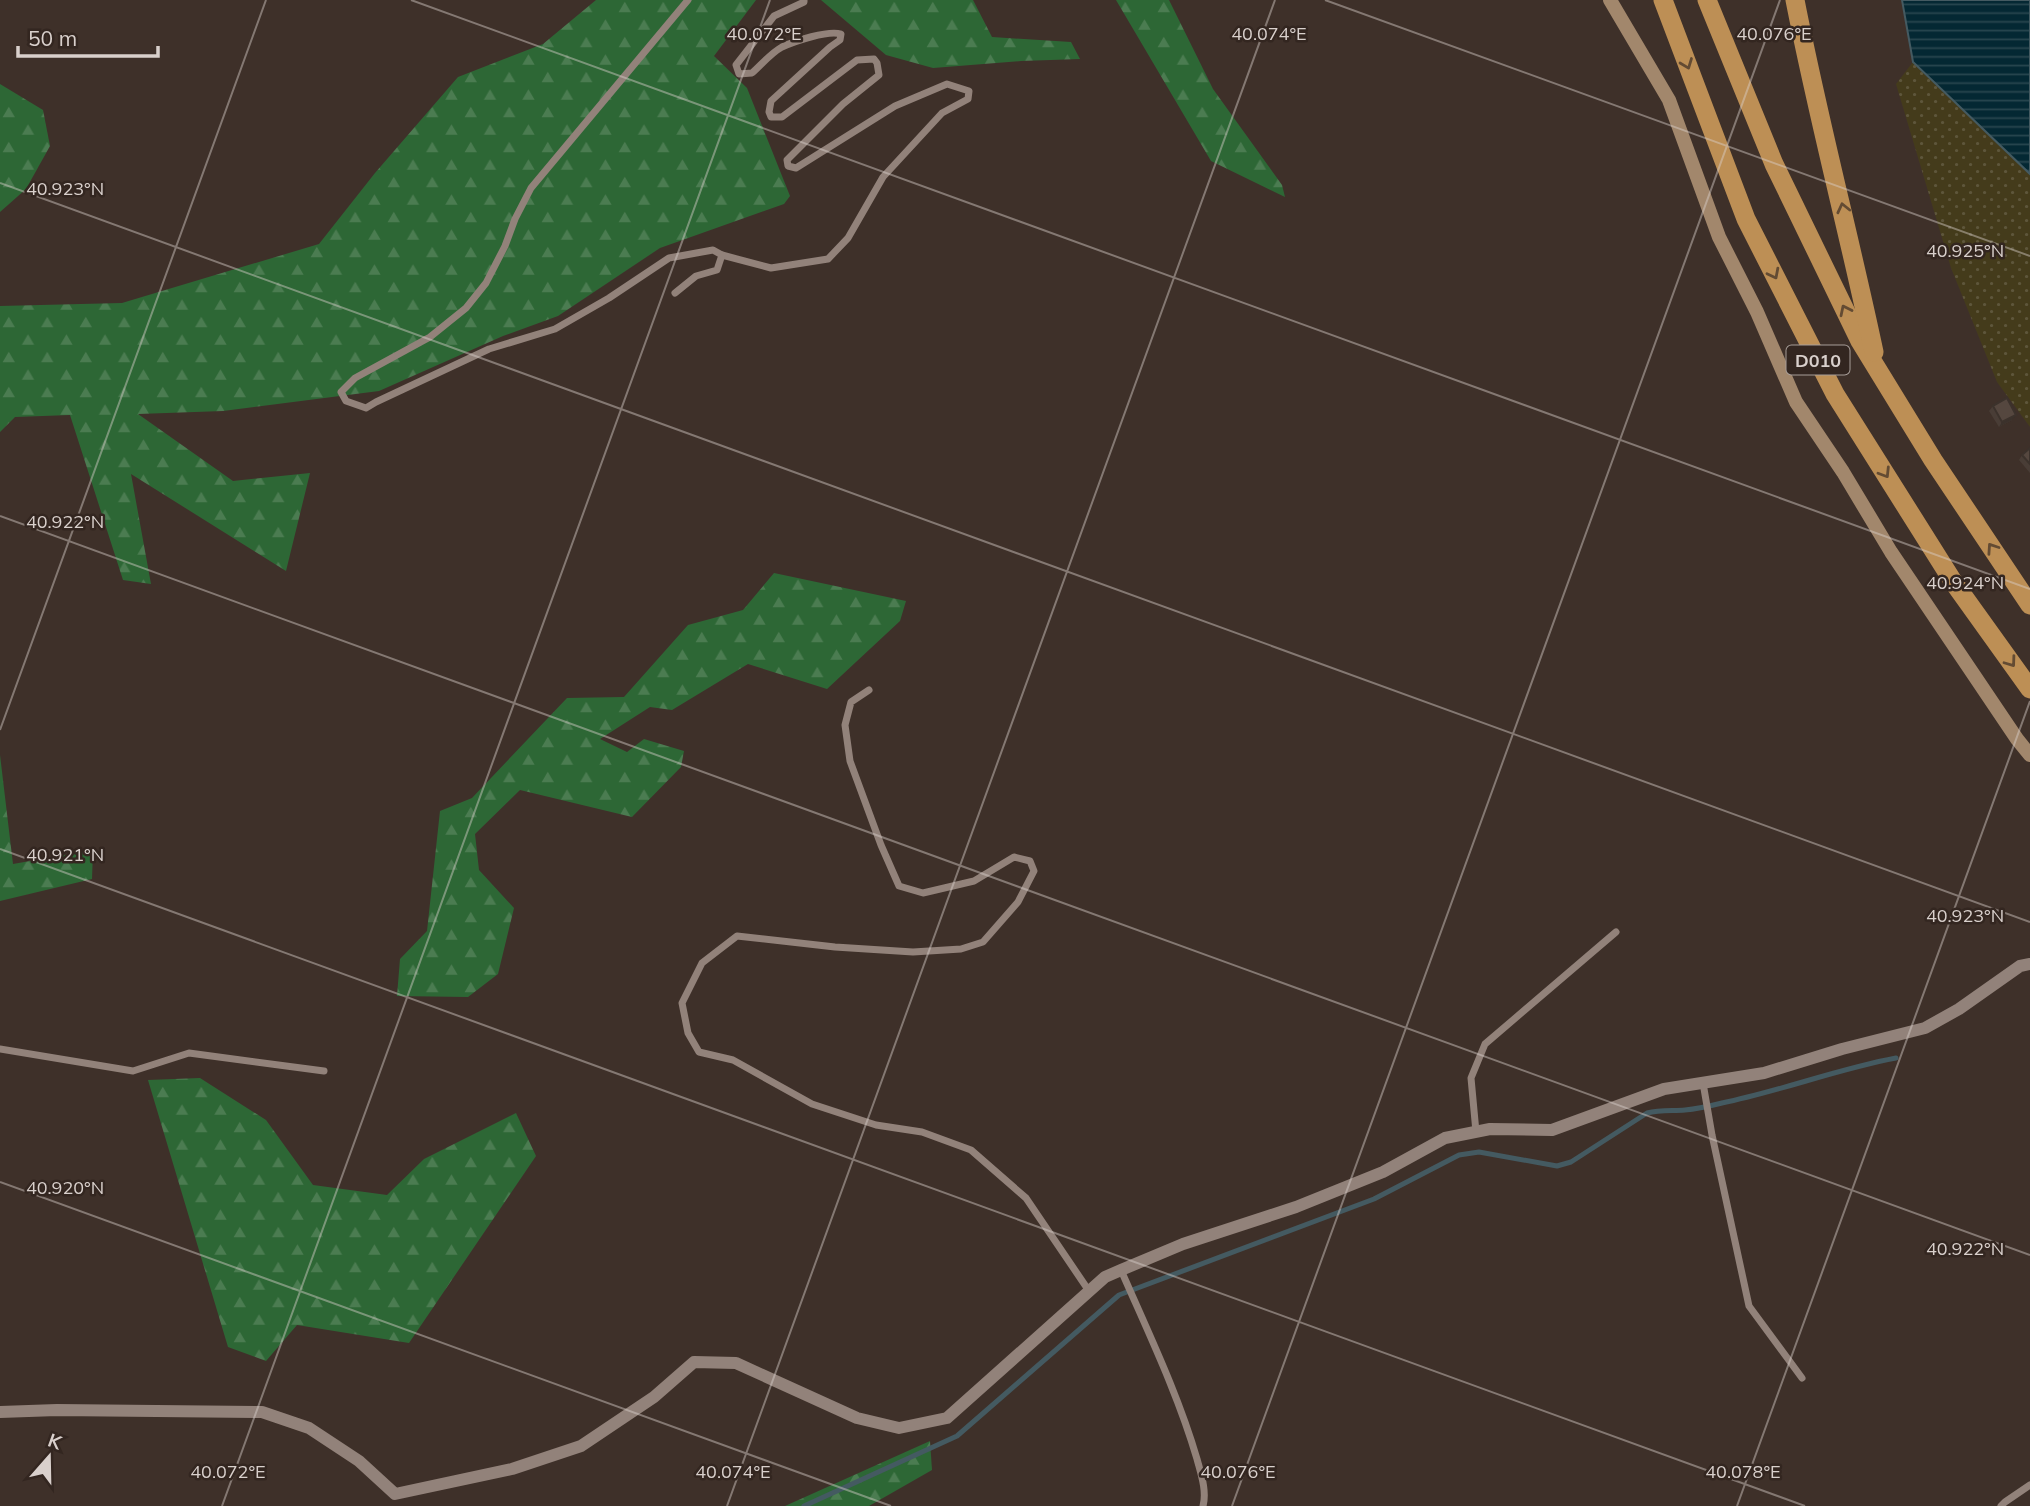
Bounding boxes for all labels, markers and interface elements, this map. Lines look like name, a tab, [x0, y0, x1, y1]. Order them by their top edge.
scale bar	[18, 14, 158, 58]
text: 40.072°E	[726, 22, 802, 45]
text: 40.074°E	[1231, 22, 1307, 45]
text: 40.076°E	[1736, 22, 1812, 45]
text: 50 m	[28, 25, 77, 51]
one-way arrow	[1679, 57, 1693, 69]
text: 40.923°N	[26, 177, 104, 200]
one-way arrow	[1836, 202, 1851, 214]
text: 40.925°N	[1926, 239, 2004, 262]
one-way arrow	[1765, 267, 1779, 279]
one-way arrow	[1839, 305, 1853, 317]
road number: D010	[1786, 346, 1850, 374]
one-way arrow	[1876, 465, 1889, 478]
text: 40.922°N	[26, 510, 104, 533]
one-way arrow	[1987, 543, 2000, 556]
text: 40.924°N	[1926, 571, 2004, 594]
one-way arrow	[2002, 654, 2015, 667]
text: 40.921°N	[26, 843, 104, 866]
text: 40.923°N	[1926, 904, 2004, 927]
text: 40.920°N	[26, 1176, 104, 1199]
text: 40.922°N	[1926, 1237, 2004, 1260]
north arrow	[14, 1422, 84, 1492]
text: K	[45, 1428, 66, 1455]
text: 40.072°E	[190, 1460, 266, 1483]
text: 40.074°E	[695, 1460, 771, 1483]
text: 40.076°E	[1200, 1460, 1276, 1483]
text: 40.078°E	[1705, 1460, 1781, 1483]

